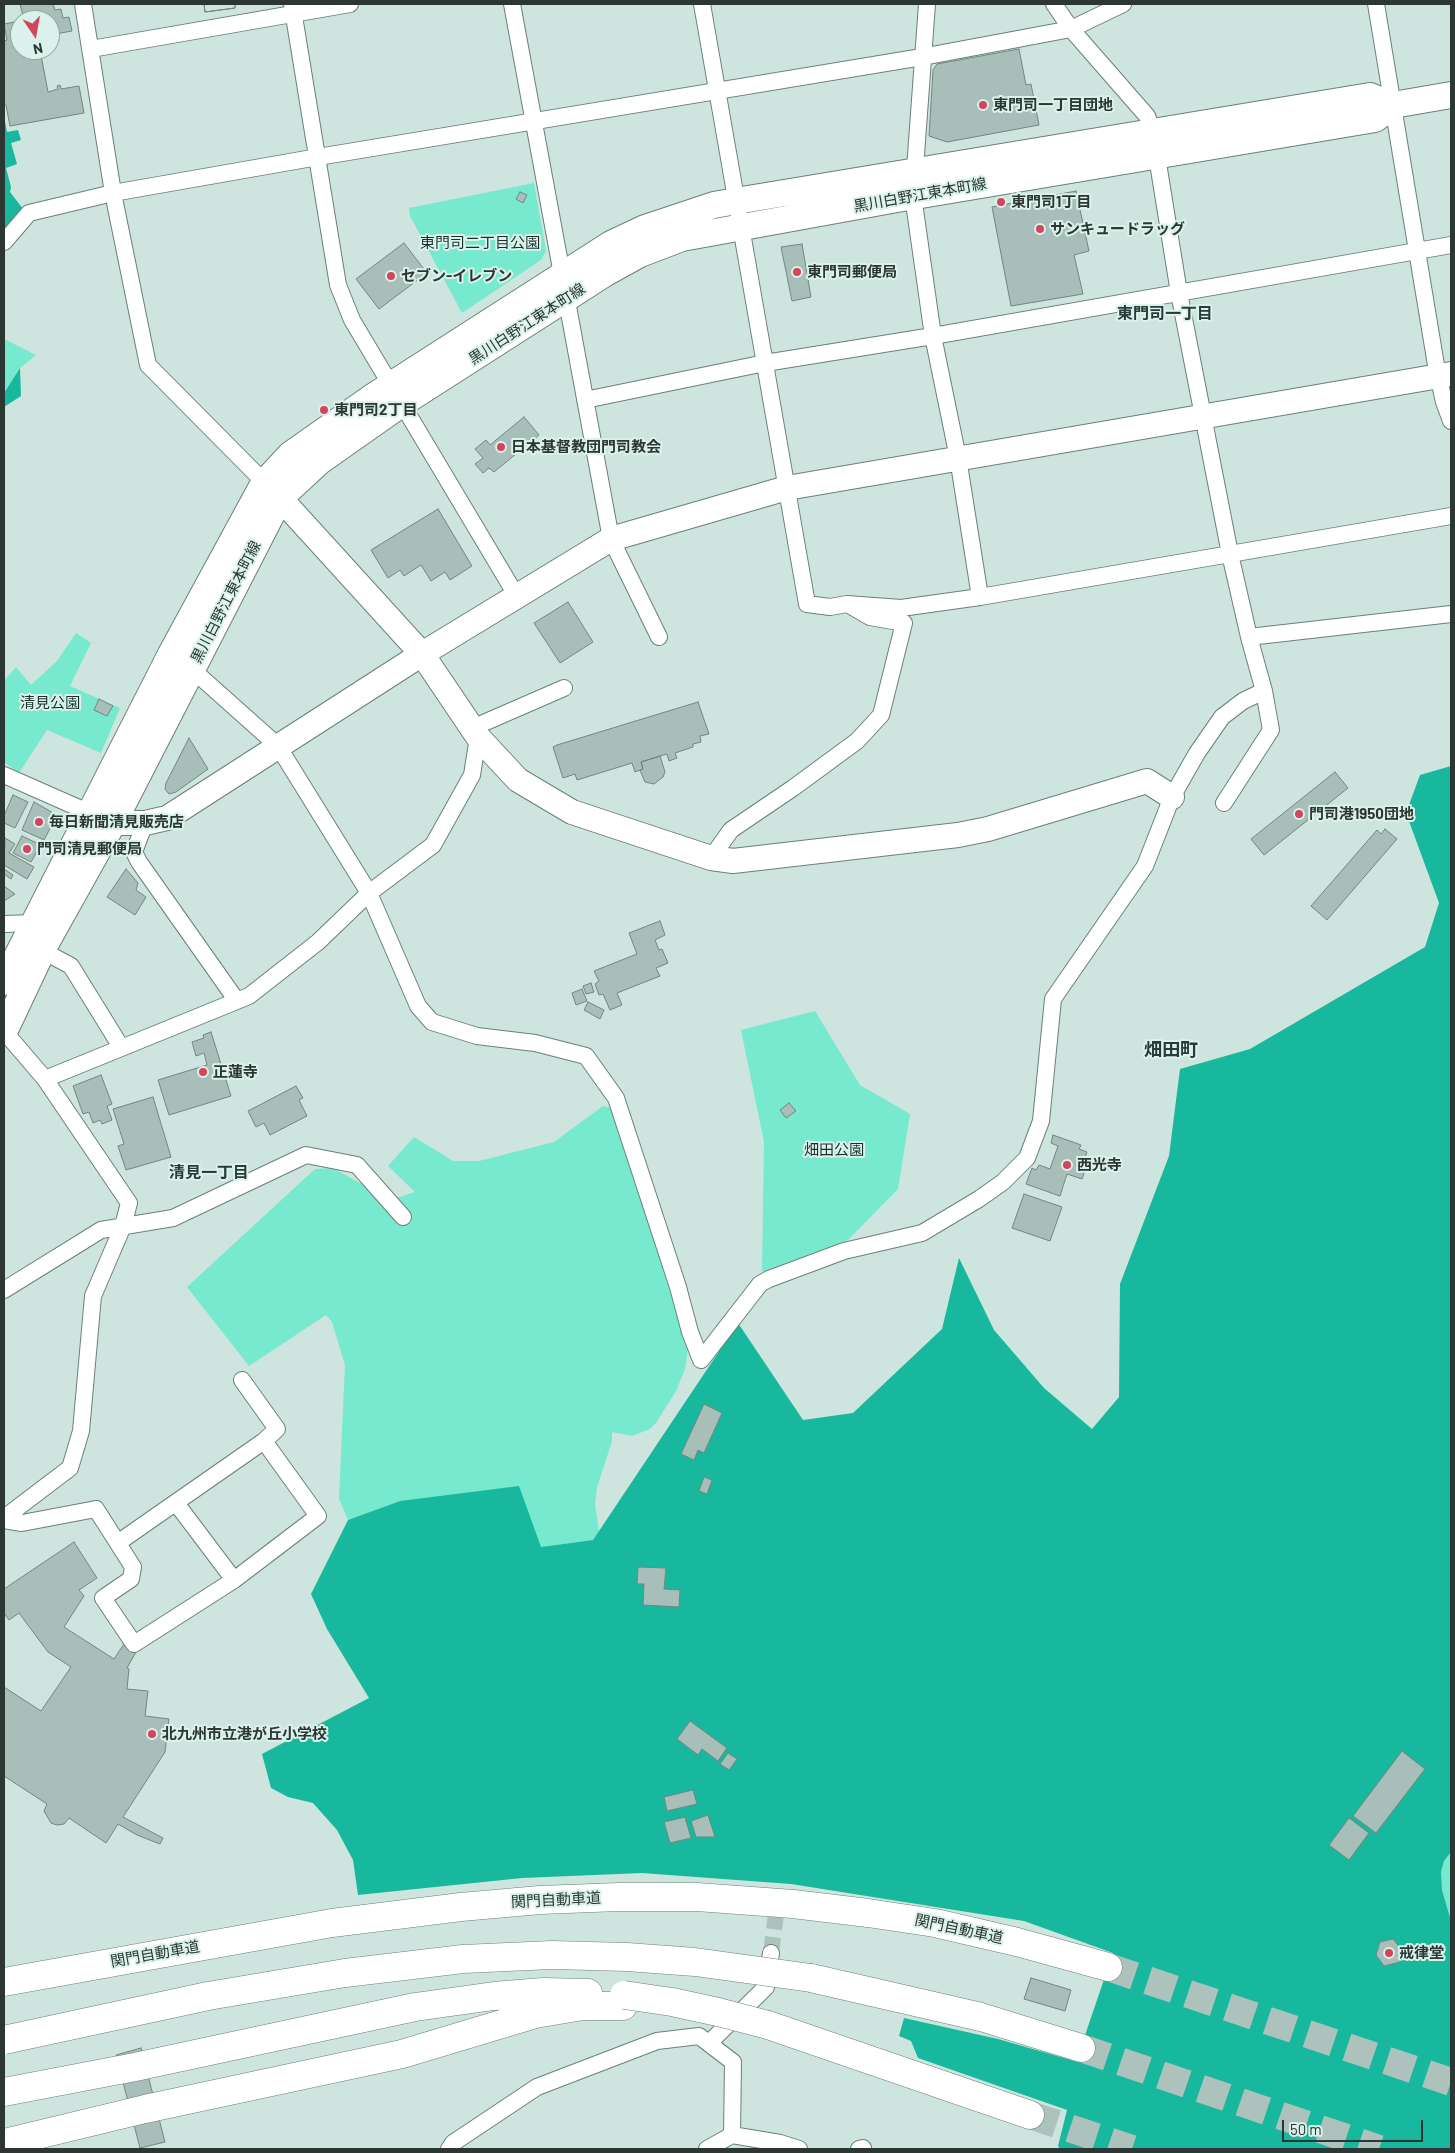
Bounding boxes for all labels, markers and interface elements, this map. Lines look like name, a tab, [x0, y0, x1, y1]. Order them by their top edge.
north arrow	[10, 10, 60, 60]
text: N	[32, 40, 44, 58]
place label: 東門司一丁目団地	[993, 96, 1113, 114]
marker: 東門司一丁目団地	[977, 99, 989, 111]
street label: 黒川白野江東本町線	[852, 174, 988, 216]
place label: 東門司1丁目	[1011, 193, 1091, 211]
marker: 東門司1丁目	[995, 196, 1007, 208]
place label: サンキュードラッグ	[1050, 220, 1185, 238]
marker: サンキュードラッグ	[1034, 223, 1046, 235]
park label: 東門司二丁目公園	[420, 234, 540, 252]
place label: 東門司郵便局	[807, 263, 897, 281]
marker: 東門司郵便局	[791, 266, 803, 278]
place label: セブン-イレブン	[401, 267, 512, 285]
marker: セブン-イレブン	[385, 270, 397, 282]
street label: 黒川白野江東本町線	[465, 280, 589, 368]
district label: 東門司一丁目	[1117, 304, 1213, 324]
place label: 東門司2丁目	[334, 401, 417, 419]
marker: 東門司2丁目	[318, 404, 330, 416]
place label: 日本基督教団門司教会	[511, 438, 661, 456]
marker: 日本基督教団門司教会	[495, 441, 507, 453]
street label: 黒川白野江東本町線	[187, 538, 265, 666]
park label: 清見公園	[20, 694, 80, 712]
place label: 門司港1950団地	[1309, 805, 1414, 823]
marker: 門司港1950団地	[1293, 808, 1305, 820]
place label: 毎日新聞清見販売店	[49, 813, 184, 831]
marker: 毎日新聞清見販売店	[33, 816, 45, 828]
place label: 門司清見郵便局	[37, 840, 142, 858]
marker: 門司清見郵便局	[21, 843, 33, 855]
district label: 畑田町	[1144, 1039, 1198, 1061]
place label: 正蓮寺	[213, 1063, 258, 1081]
marker: 正蓮寺	[197, 1066, 209, 1078]
park label: 畑田公園	[804, 1141, 864, 1159]
place label: 西光寺	[1077, 1156, 1122, 1174]
marker: 西光寺	[1061, 1159, 1073, 1171]
district label: 清見一丁目	[169, 1163, 249, 1183]
place label: 北九州市立港が丘小学校	[162, 1725, 327, 1743]
marker: 北九州市立港が丘小学校	[146, 1728, 158, 1740]
street label: 関門自動車道	[511, 1889, 601, 1911]
street label: 関門自動車道	[913, 1911, 1005, 1947]
street label: 関門自動車道	[109, 1937, 201, 1971]
place label: 戒律堂	[1399, 1944, 1444, 1962]
marker: 戒律堂	[1383, 1947, 1395, 1959]
scale bar	[1285, 2110, 1426, 2142]
text: 50 m	[1290, 2120, 1322, 2138]

